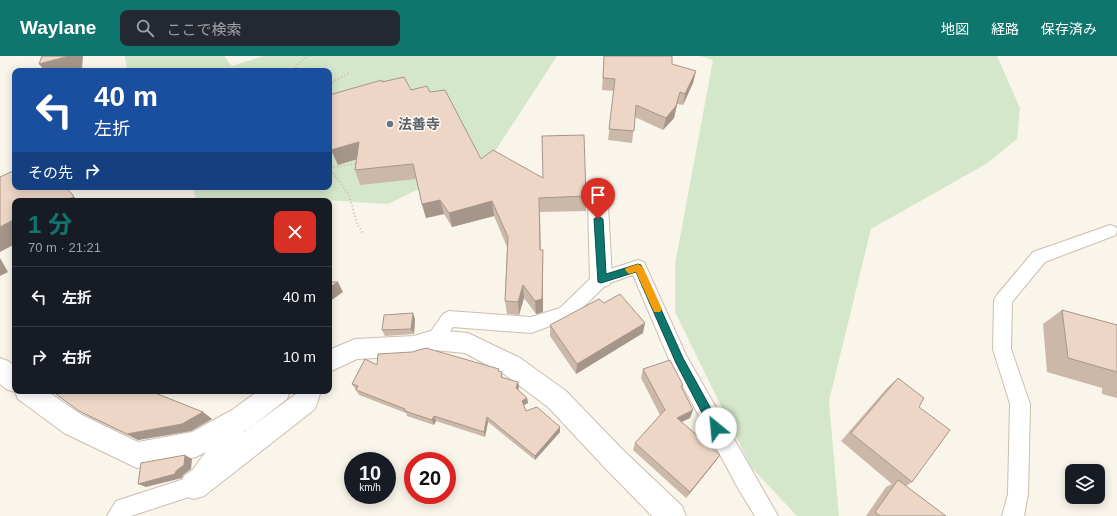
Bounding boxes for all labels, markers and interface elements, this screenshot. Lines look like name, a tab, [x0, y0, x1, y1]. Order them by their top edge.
search box	[120, 10, 400, 46]
text: Waylane	[20, 17, 96, 38]
icon: search	[134, 17, 156, 39]
text: ここで検索	[166, 21, 241, 38]
text: 地図	[941, 21, 969, 37]
text: 経路	[991, 21, 1019, 37]
text: 保存済み	[1041, 21, 1097, 37]
text: 40 m	[94, 81, 158, 112]
icon: left	[28, 84, 80, 136]
place label: 法善寺	[398, 116, 440, 132]
text: 左折	[94, 119, 130, 139]
marker: 法善寺	[385, 119, 395, 129]
icon: right	[81, 160, 103, 182]
text: その先	[28, 164, 73, 181]
pin	[581, 178, 615, 219]
icon: arrive	[587, 184, 609, 206]
text: 1 分	[28, 211, 72, 238]
button: close	[274, 211, 316, 253]
text: 70 m · 21:21	[28, 240, 101, 255]
icon: left	[28, 286, 50, 308]
text: 40 m	[283, 288, 316, 305]
text: 左折	[62, 289, 92, 306]
icon: right	[28, 346, 50, 368]
text: 10 m	[283, 348, 316, 365]
text: 右折	[62, 349, 92, 366]
position arrow	[695, 407, 737, 449]
speed limit sign: 20	[404, 452, 456, 504]
text: 10	[359, 462, 381, 484]
map controls	[1065, 464, 1105, 504]
button: layers	[1065, 464, 1105, 504]
text: km/h	[359, 482, 381, 493]

